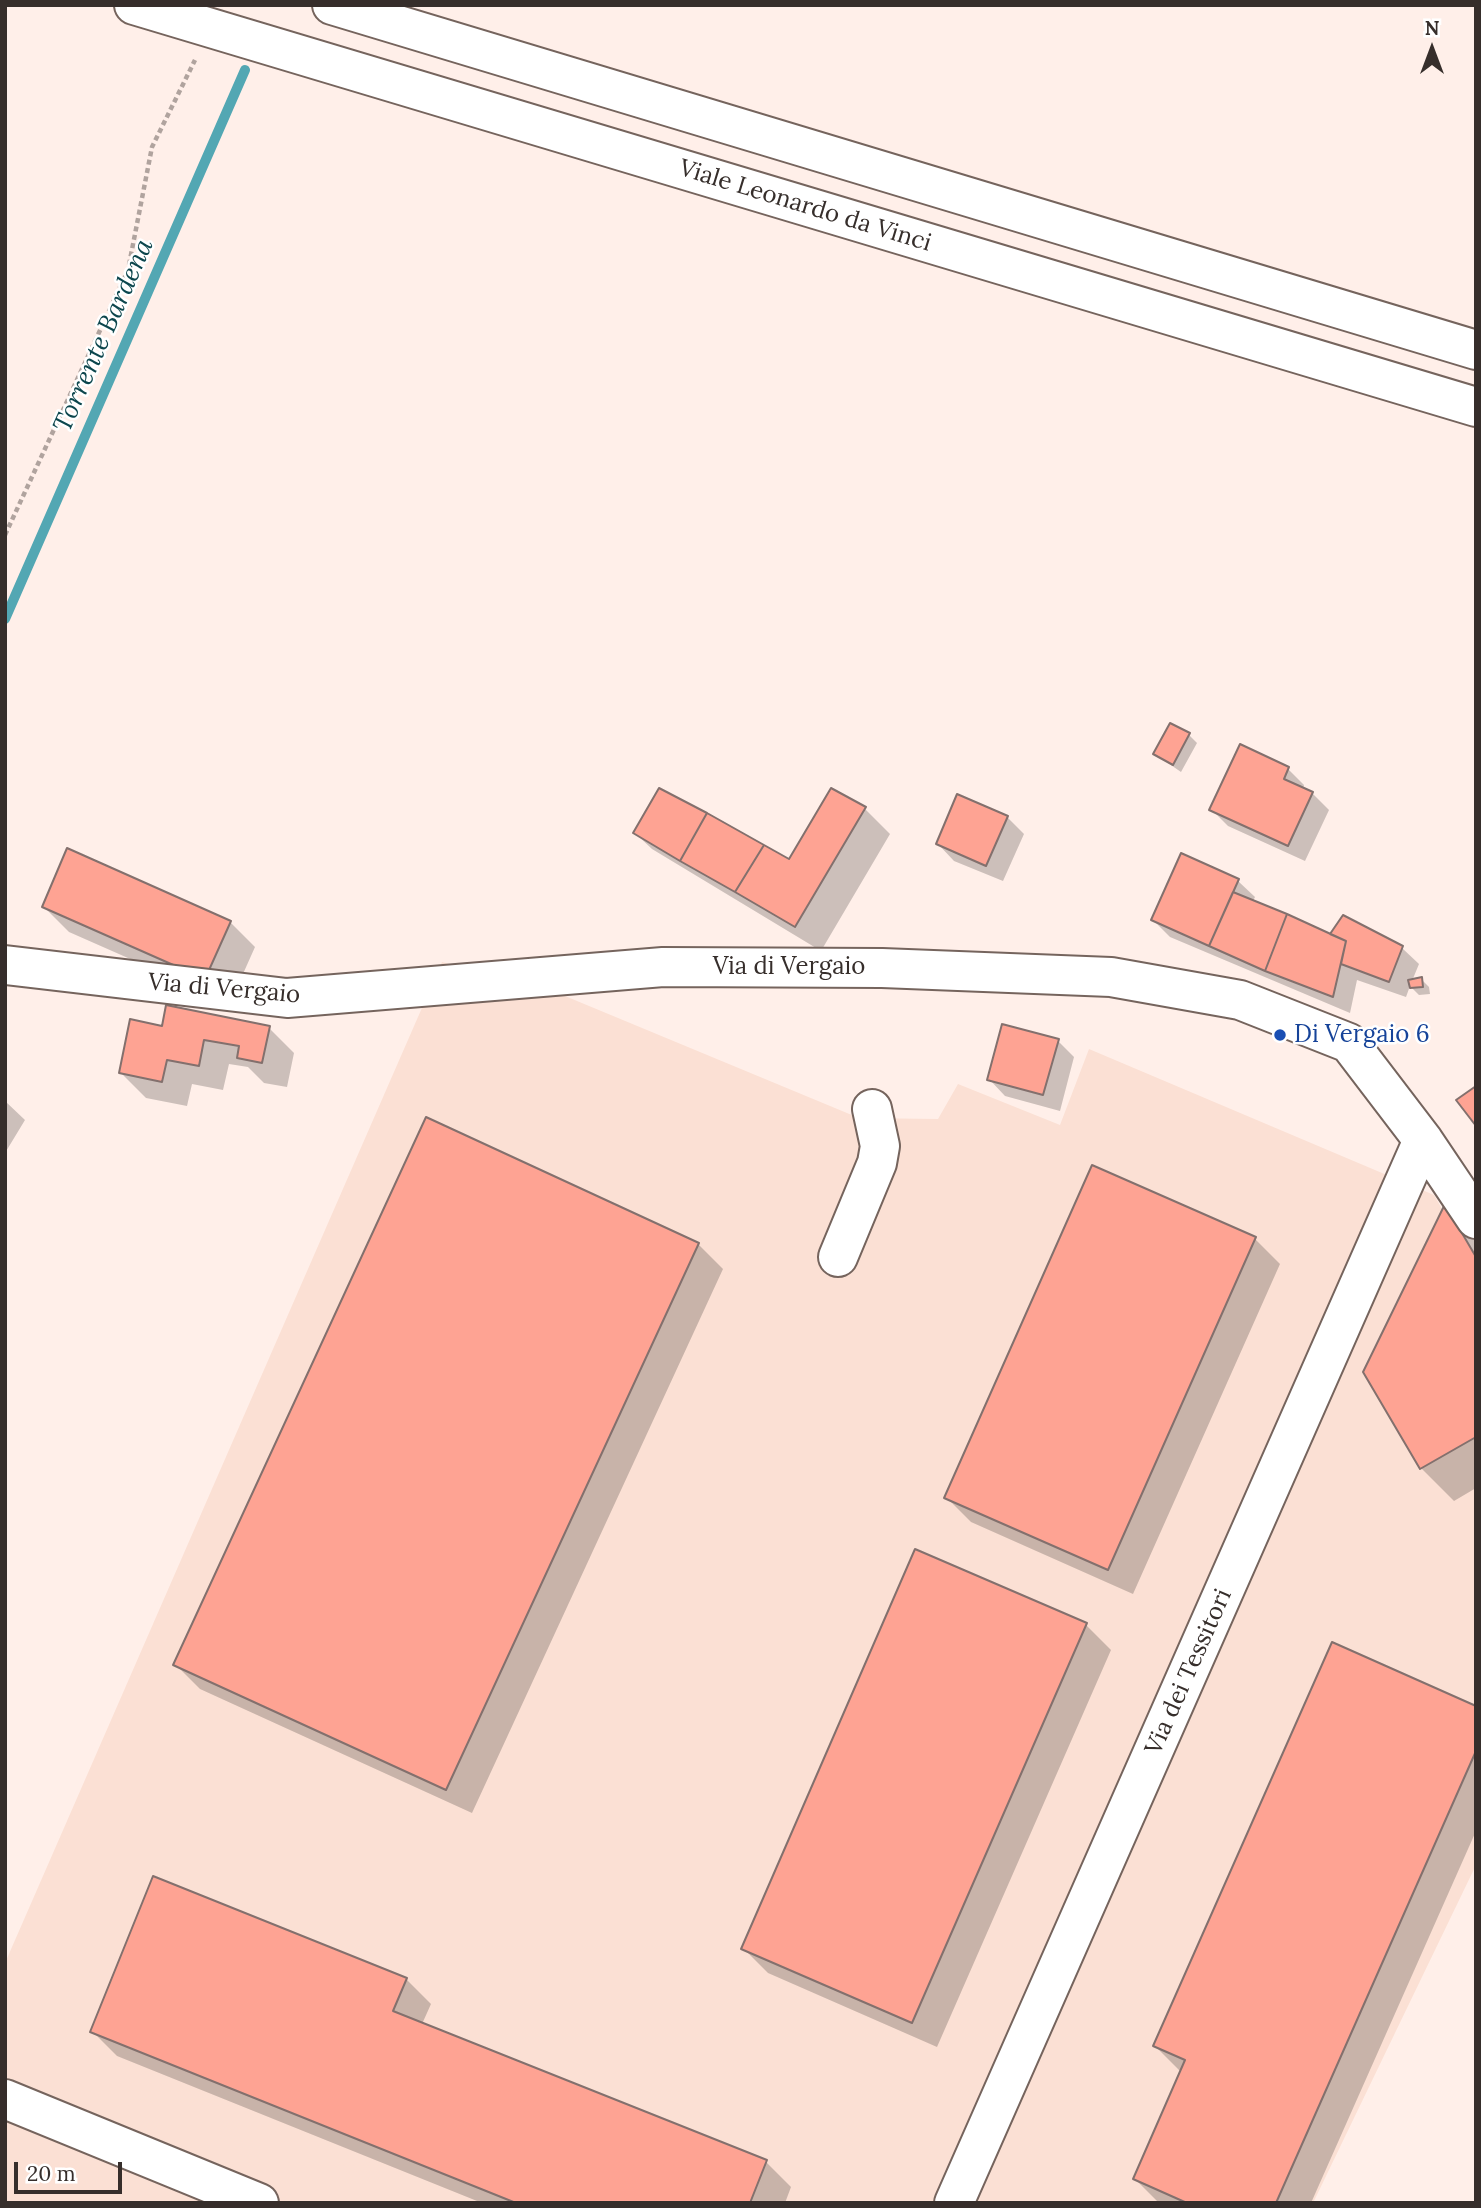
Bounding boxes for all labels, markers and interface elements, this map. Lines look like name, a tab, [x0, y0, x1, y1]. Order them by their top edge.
north arrow	[1397, 14, 1467, 84]
text: N	[1425, 16, 1439, 40]
street label: Viale Leonardo da Vinci	[675, 154, 935, 258]
water label: Torrente Bardena	[47, 235, 161, 437]
street label: Via di Vergaio	[713, 953, 865, 981]
street label: Via di Vergaio	[147, 968, 301, 1010]
place label: Di Vergaio 6	[1294, 1021, 1430, 1049]
marker: Di Vergaio 6	[1272, 1027, 1288, 1043]
street label: Via dei Tessitori	[1140, 1585, 1238, 1759]
scale bar	[18, 2148, 126, 2192]
text: 20 m	[27, 2160, 76, 2187]

